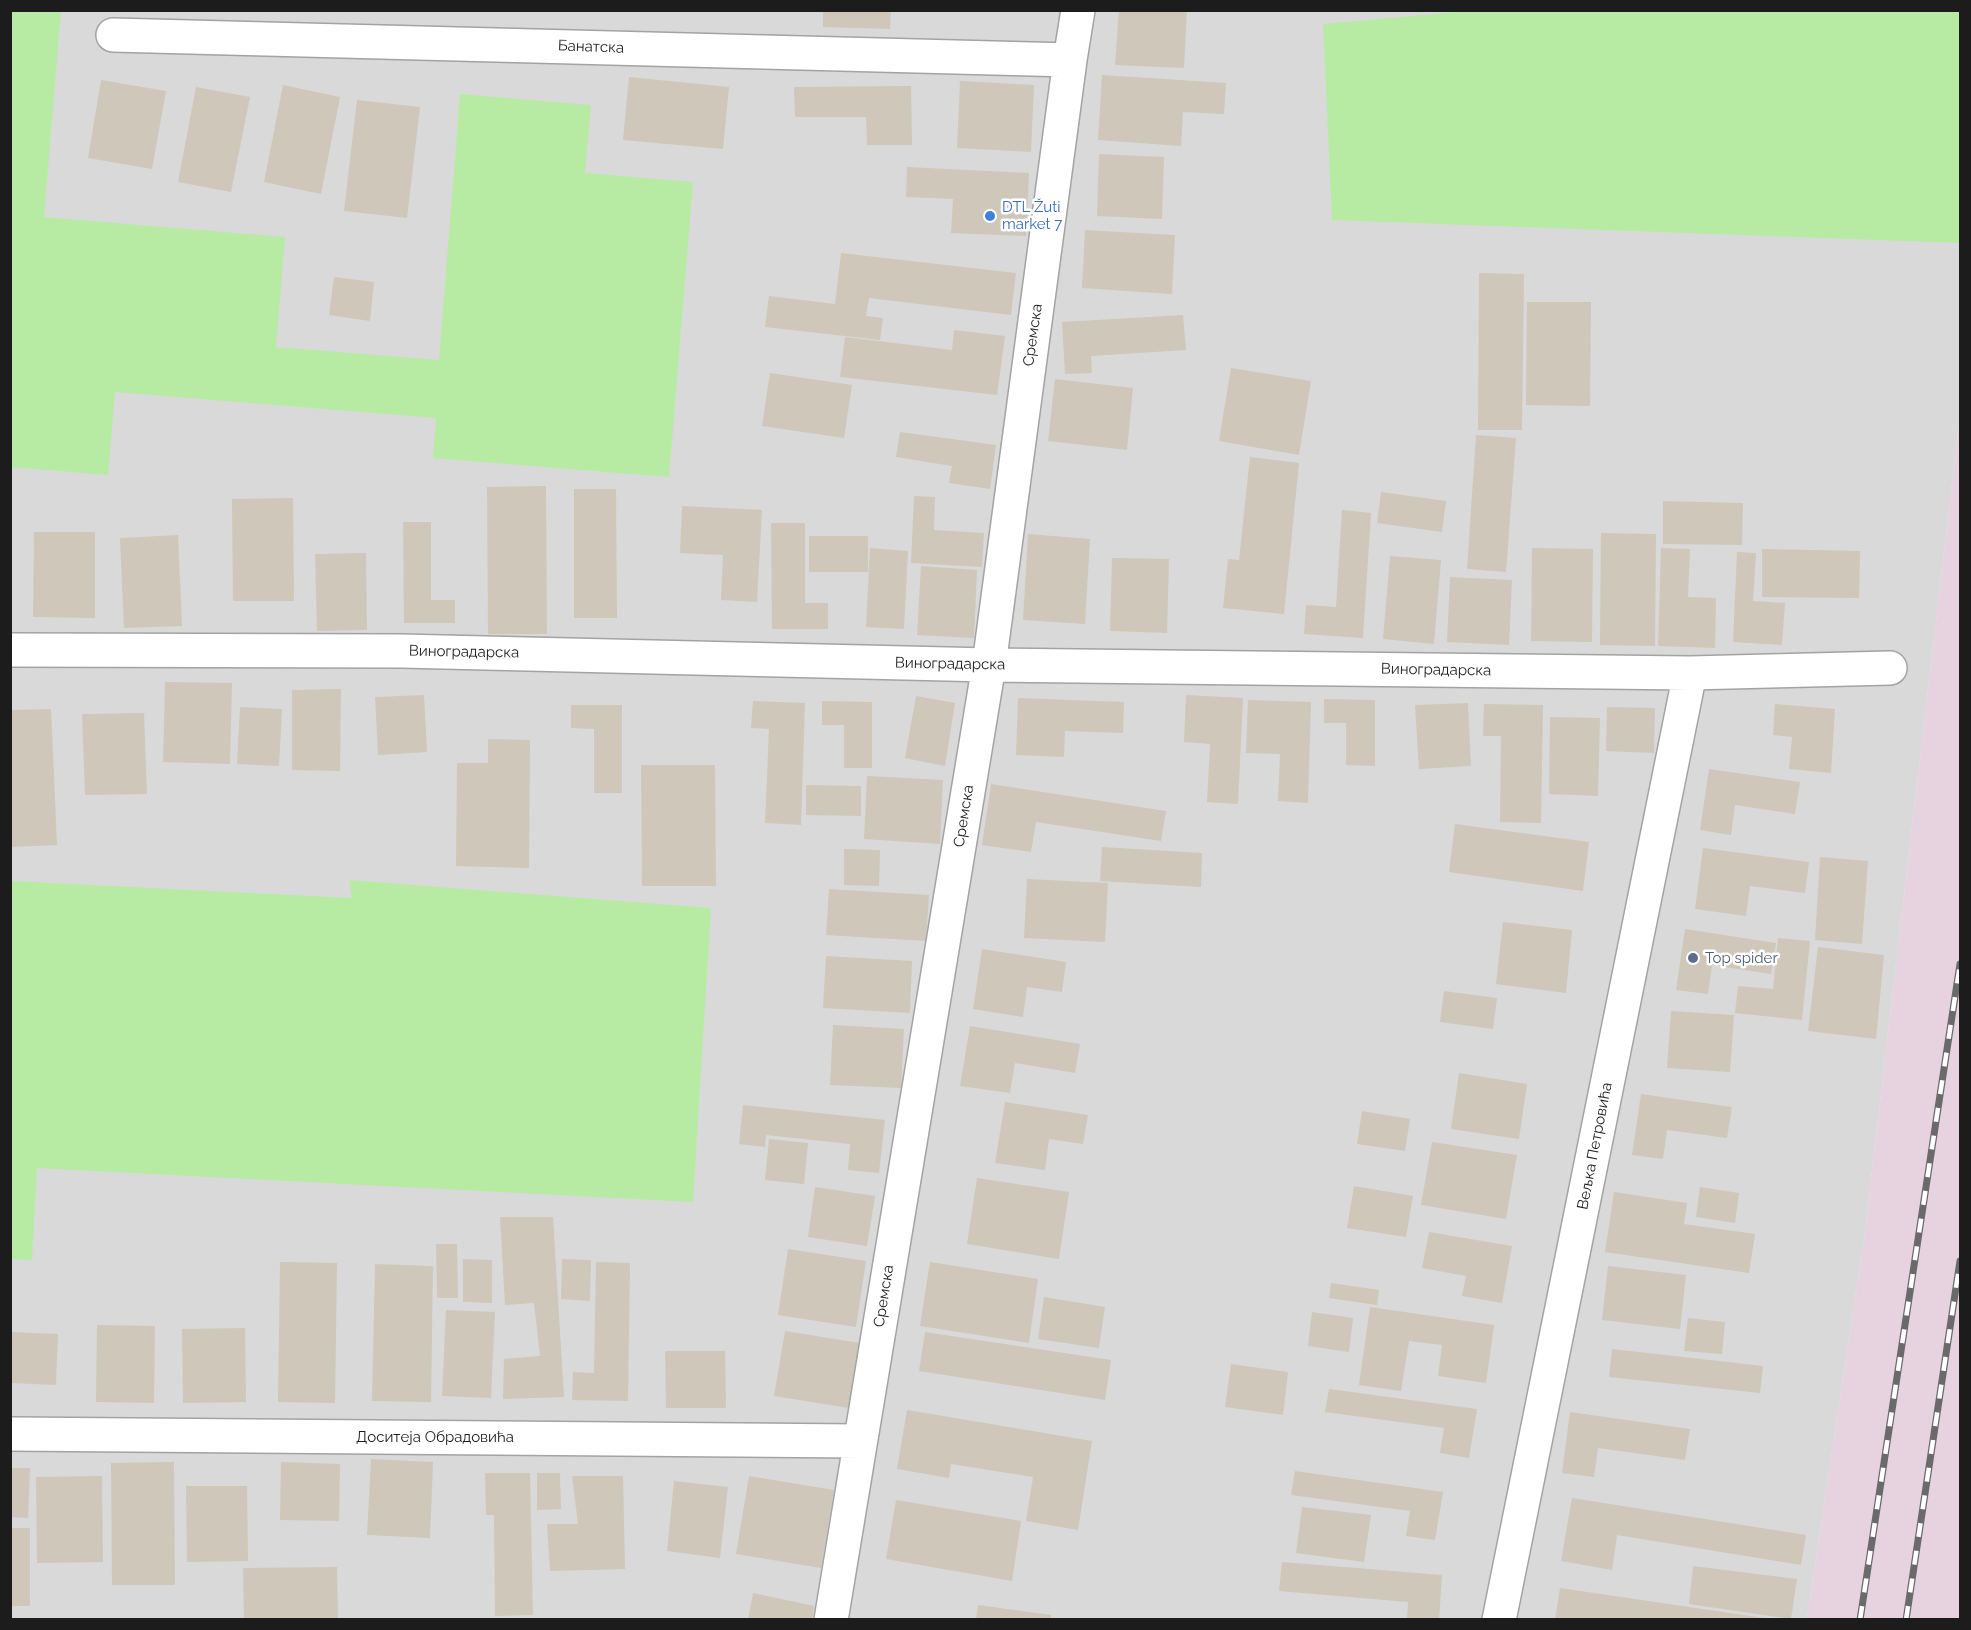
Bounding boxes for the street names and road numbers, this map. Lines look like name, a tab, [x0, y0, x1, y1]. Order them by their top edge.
street label: Банатска	[558, 37, 624, 57]
street label: Сремска	[1020, 303, 1046, 367]
street label: Виноградарска	[409, 642, 519, 662]
street label: Виноградарска	[895, 654, 1005, 674]
street label: Виноградарска	[1381, 660, 1491, 680]
street label: Сремска	[950, 783, 978, 849]
street label: Вељка Петровића	[1574, 1081, 1616, 1211]
street label: Сремска	[870, 1263, 898, 1329]
street label: Доситеја Обрадовића	[356, 1428, 514, 1446]

